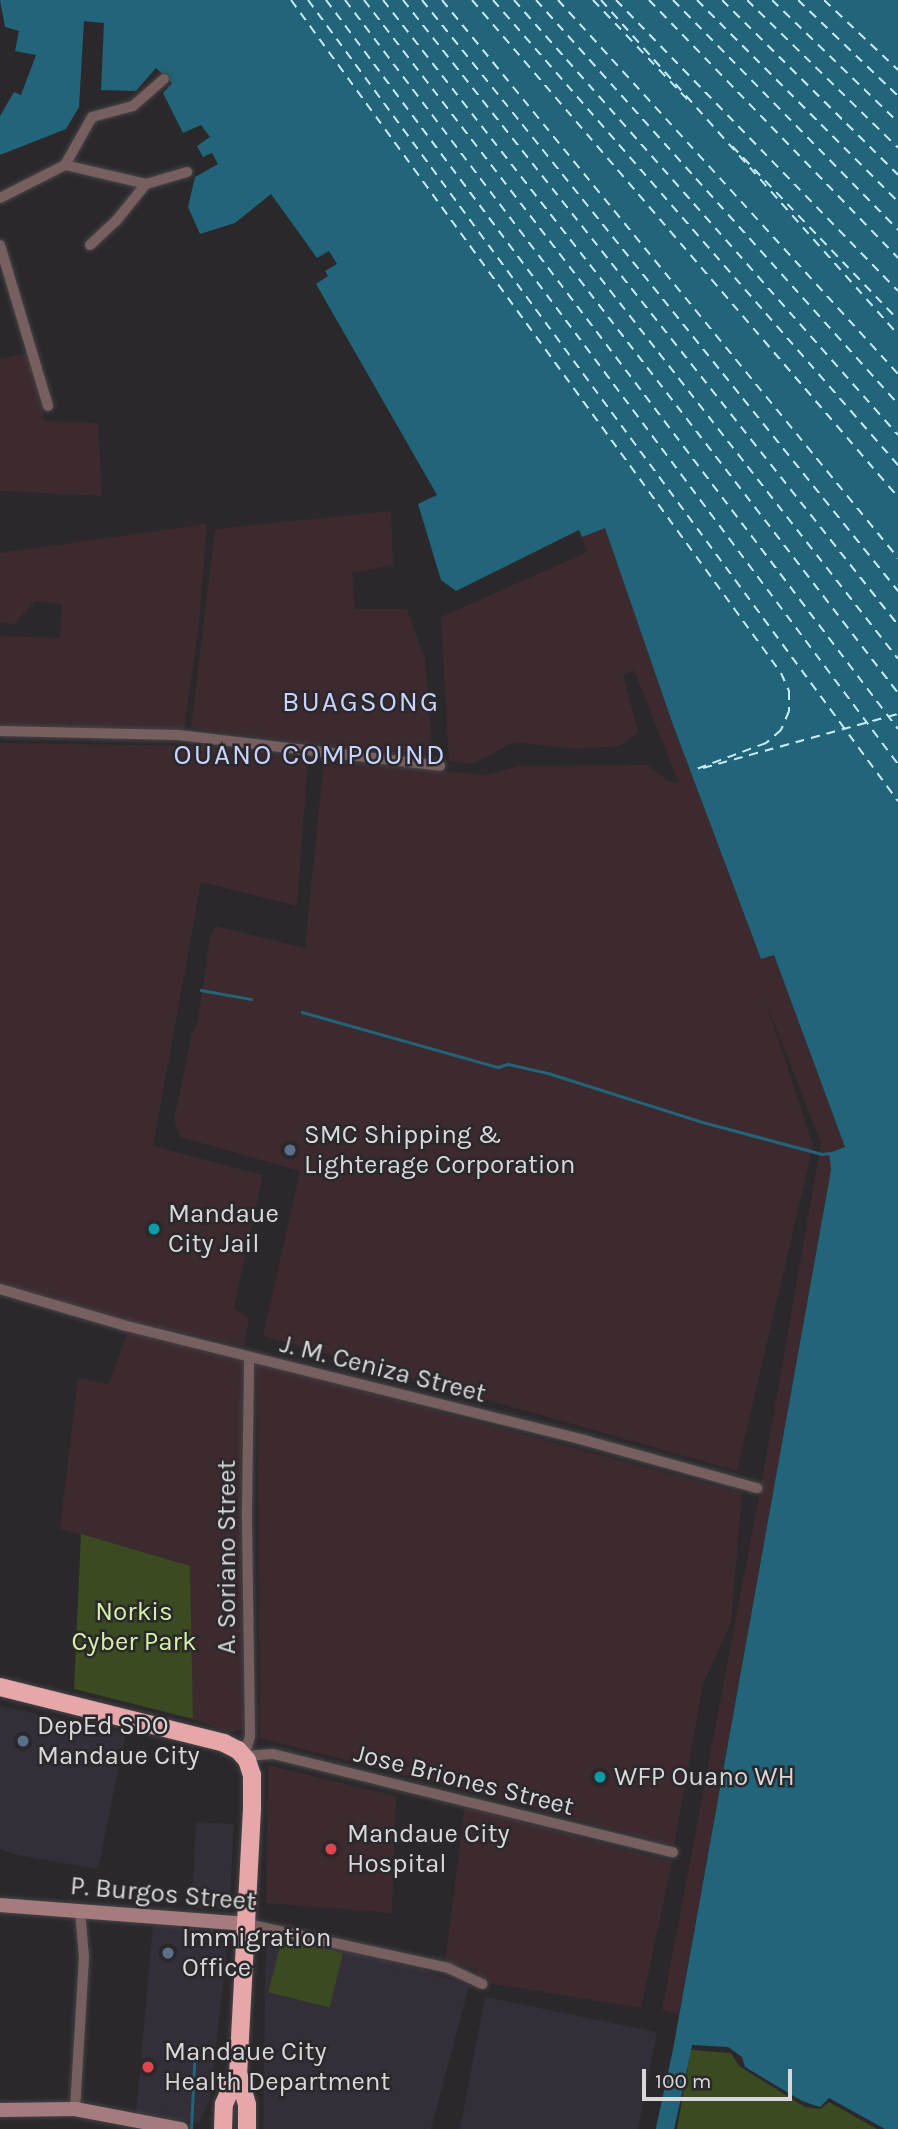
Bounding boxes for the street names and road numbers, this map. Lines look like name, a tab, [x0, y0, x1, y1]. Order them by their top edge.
street label: J. M. Ceniza Street	[277, 1328, 489, 1410]
street label: A. Soriano Street	[211, 1460, 243, 1654]
street label: Jose Briones Street	[351, 1738, 577, 1822]
street label: P. Burgos Street	[69, 1870, 257, 1918]

